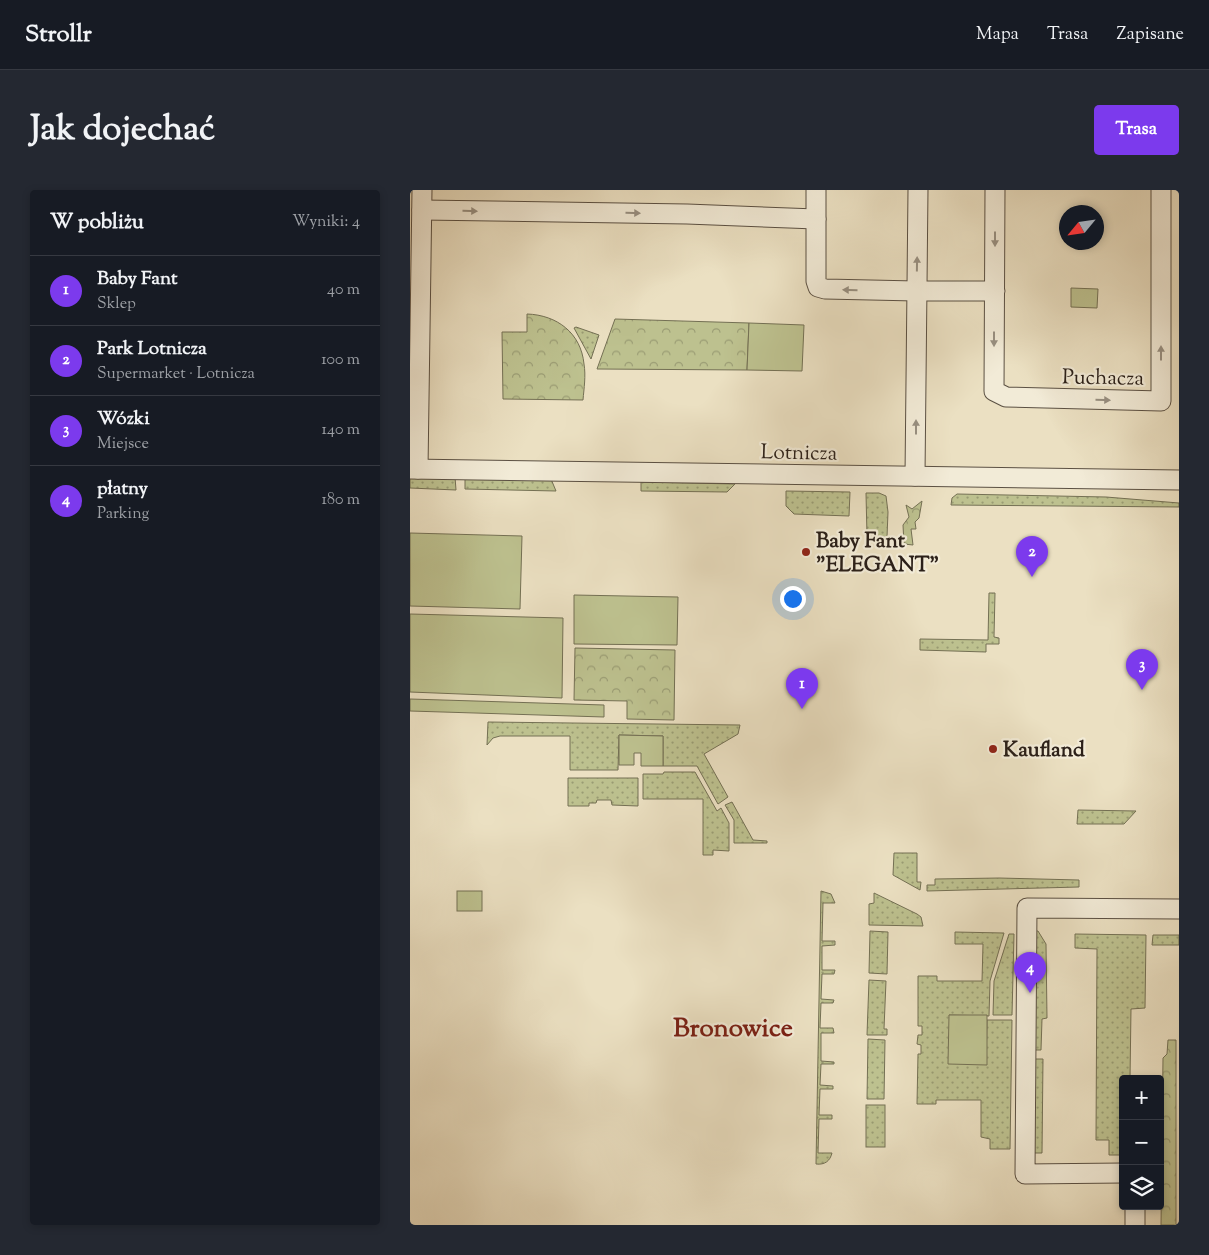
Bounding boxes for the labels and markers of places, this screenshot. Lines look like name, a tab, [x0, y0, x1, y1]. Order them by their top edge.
place label: Baby Fant "ELEGANT"	[816, 527, 939, 581]
pin: 2	[1016, 536, 1048, 577]
marker: Baby Fant "ELEGANT"	[800, 546, 812, 558]
pin: 3	[1126, 649, 1158, 690]
pin: 1	[786, 668, 818, 709]
place label: Kaufland	[1003, 736, 1085, 766]
marker: Kaufland	[987, 743, 999, 755]
pin: 4	[1014, 952, 1046, 993]

